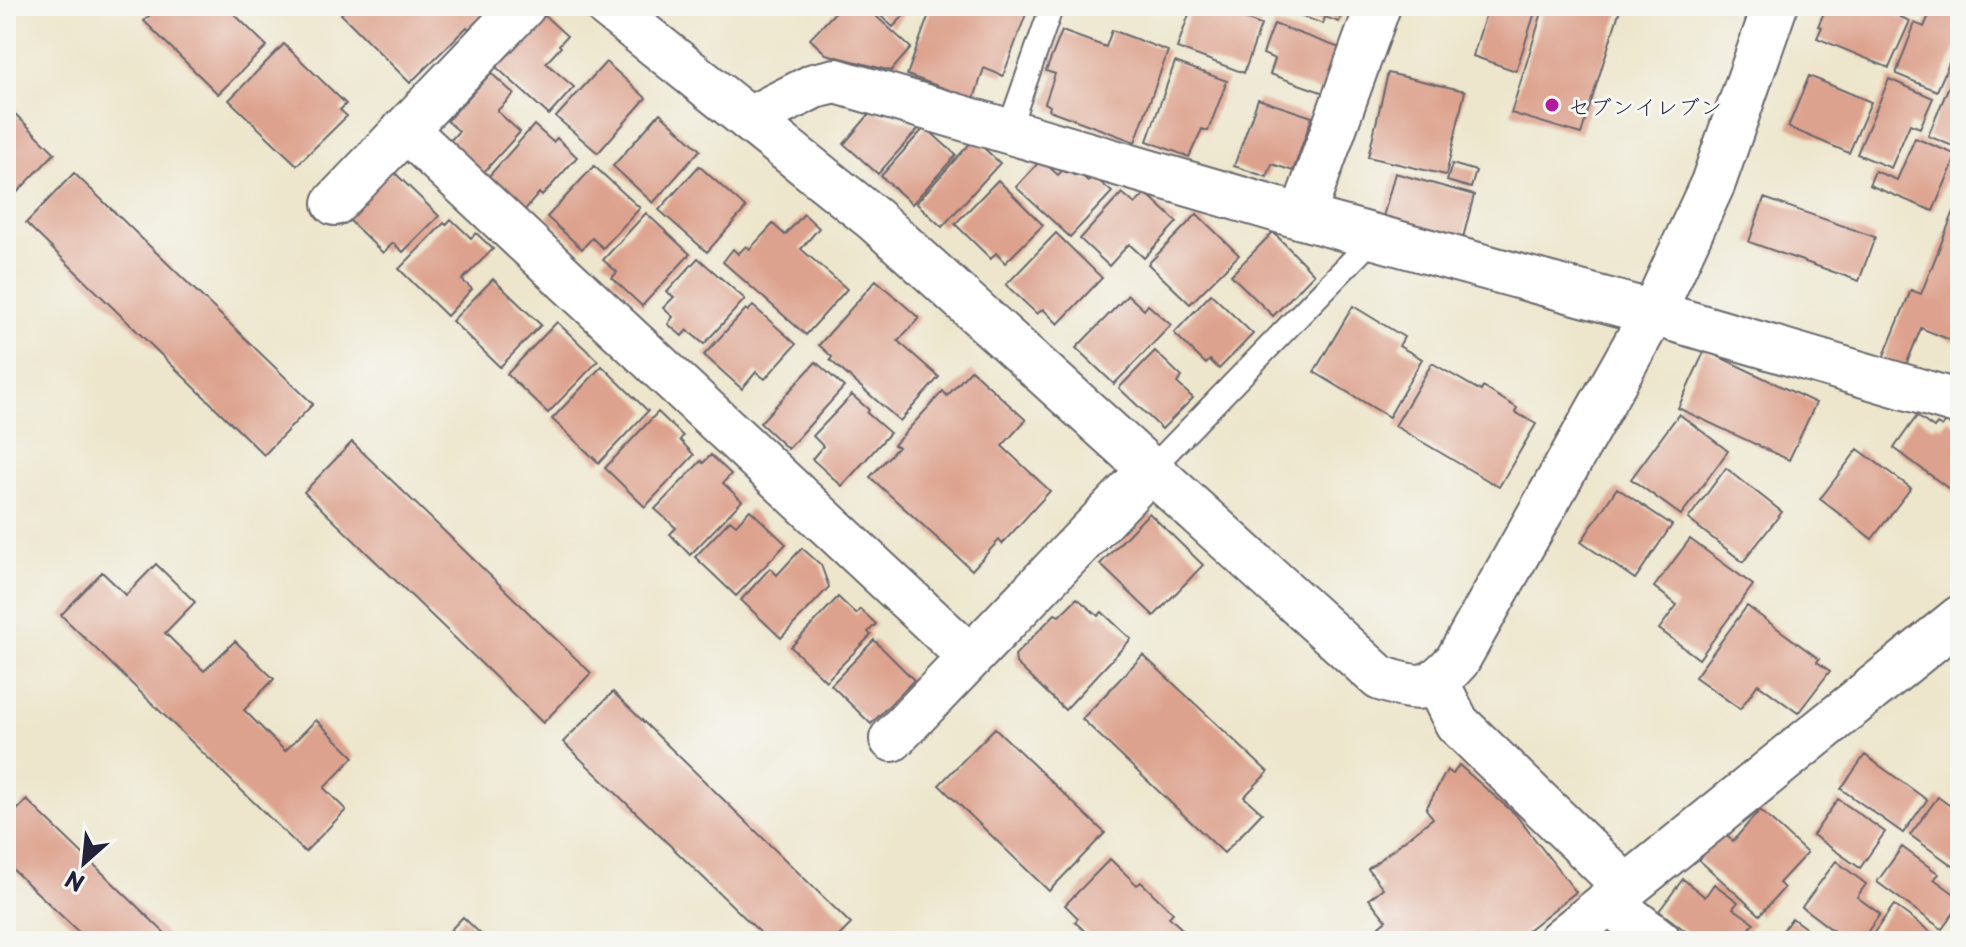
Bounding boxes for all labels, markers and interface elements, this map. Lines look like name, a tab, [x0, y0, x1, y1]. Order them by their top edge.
place label: セブンイレブン	[1568, 89, 1722, 122]
marker: セブンイレブン	[1543, 96, 1561, 114]
north arrow	[44, 823, 124, 903]
text: N	[59, 863, 89, 901]

